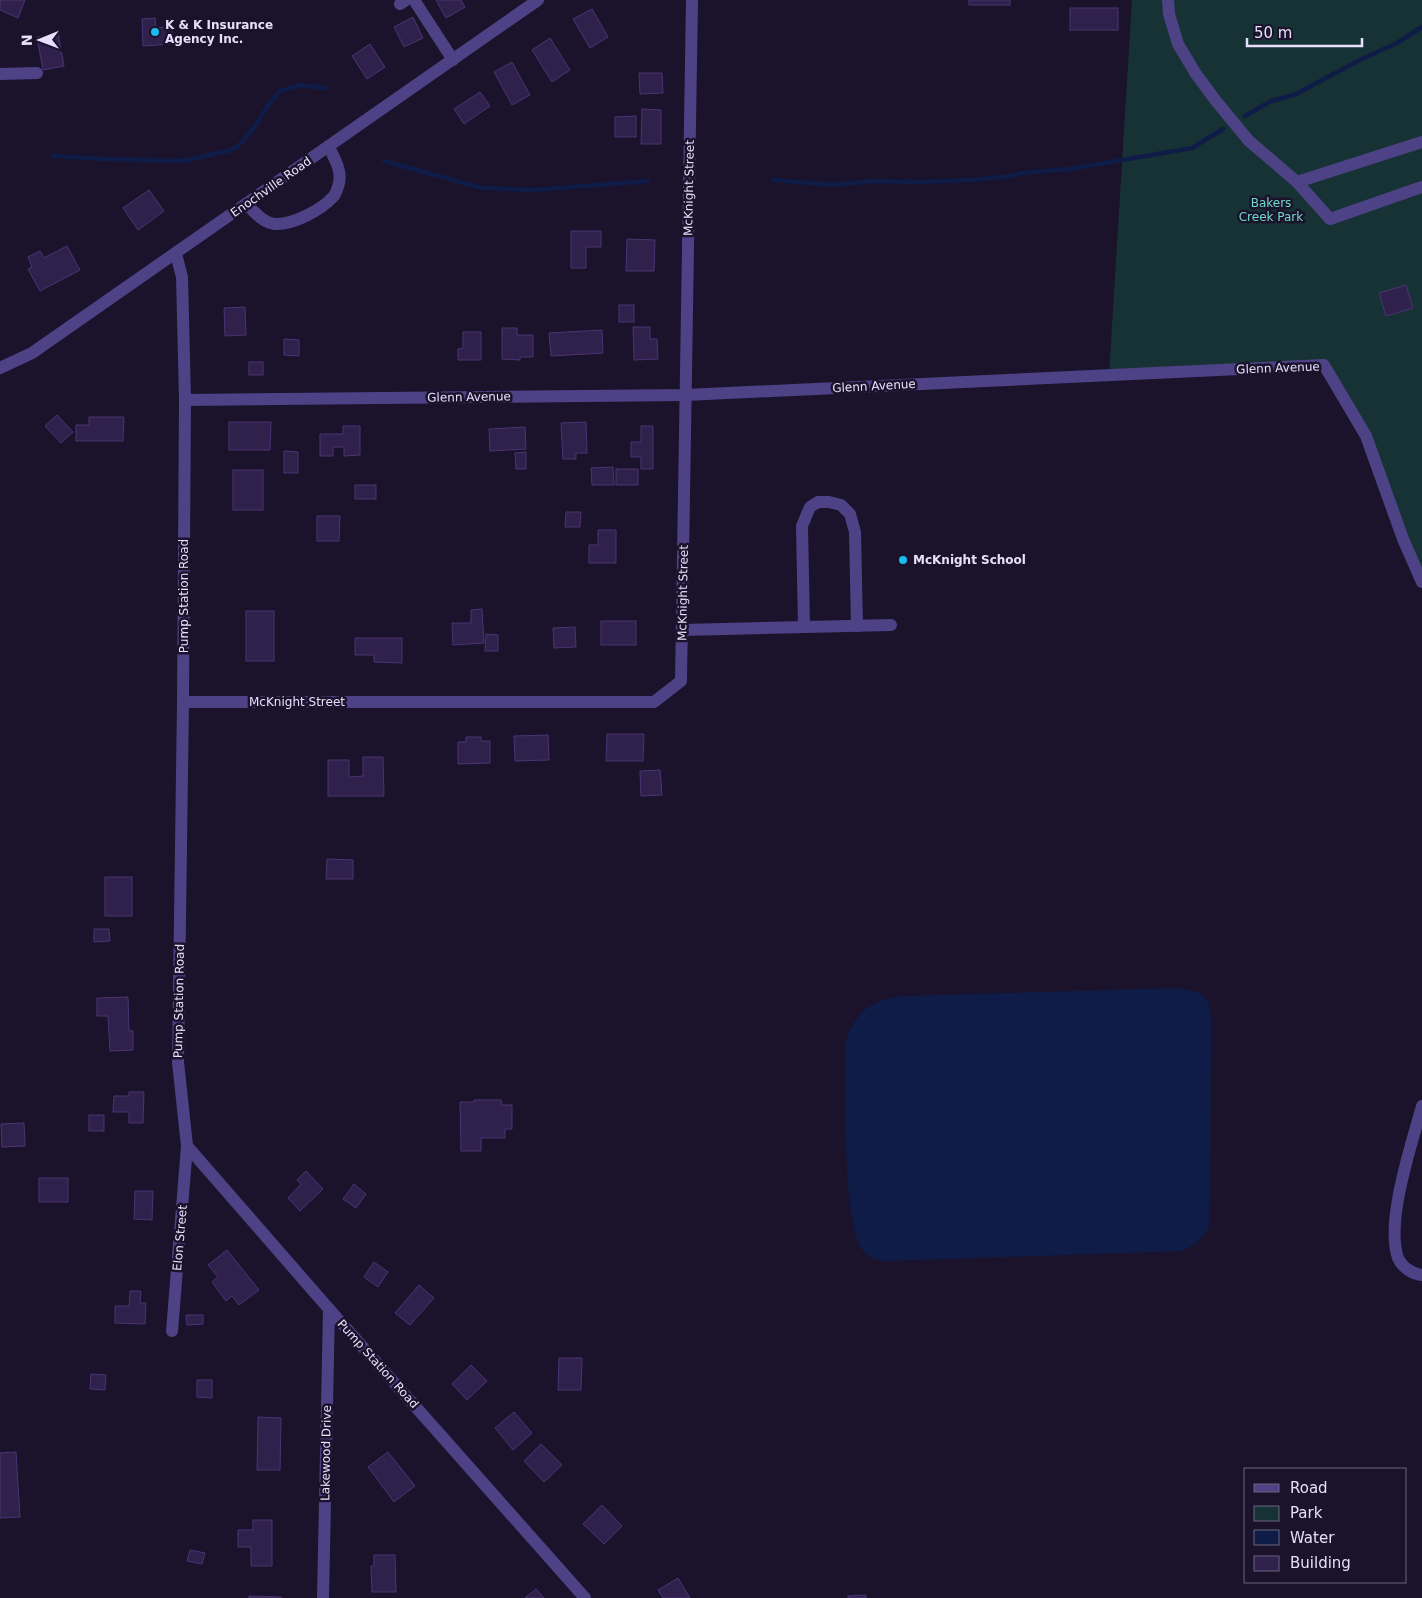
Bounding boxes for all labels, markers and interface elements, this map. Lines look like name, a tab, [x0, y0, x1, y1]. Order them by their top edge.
north arrow	[15, 15, 65, 65]
scale bar	[1247, 15, 1362, 47]
place label: K & K Insurance Agency Inc.	[165, 18, 273, 46]
text: 50 m	[1254, 24, 1292, 42]
marker: K & K Insurance Agency Inc.	[149, 26, 161, 38]
text: N	[19, 34, 35, 46]
street label: McKnight Street	[681, 140, 697, 236]
street label: Enochville Road	[228, 154, 314, 220]
park label: Bakers Creek Park	[1239, 196, 1303, 224]
street label: Glenn Avenue	[1236, 360, 1320, 376]
street label: Glenn Avenue	[832, 377, 916, 395]
street label: Glenn Avenue	[427, 389, 511, 405]
street label: Pump Station Road	[177, 539, 191, 653]
street label: McKnight Street	[675, 545, 691, 641]
place label: McKnight School	[913, 553, 1026, 567]
marker: McKnight School	[897, 554, 909, 566]
street label: McKnight Street	[249, 695, 345, 709]
street label: Pump Station Road	[171, 944, 187, 1058]
street label: Elon Street	[170, 1204, 190, 1272]
street label: Pump Station Road	[335, 1317, 421, 1411]
street label: Lakewood Drive	[318, 1405, 334, 1501]
legend	[1244, 1468, 1407, 1583]
text: Road	[1290, 1479, 1328, 1497]
text: Park	[1290, 1504, 1323, 1522]
text: Water	[1290, 1529, 1335, 1547]
text: Building	[1290, 1554, 1351, 1572]

